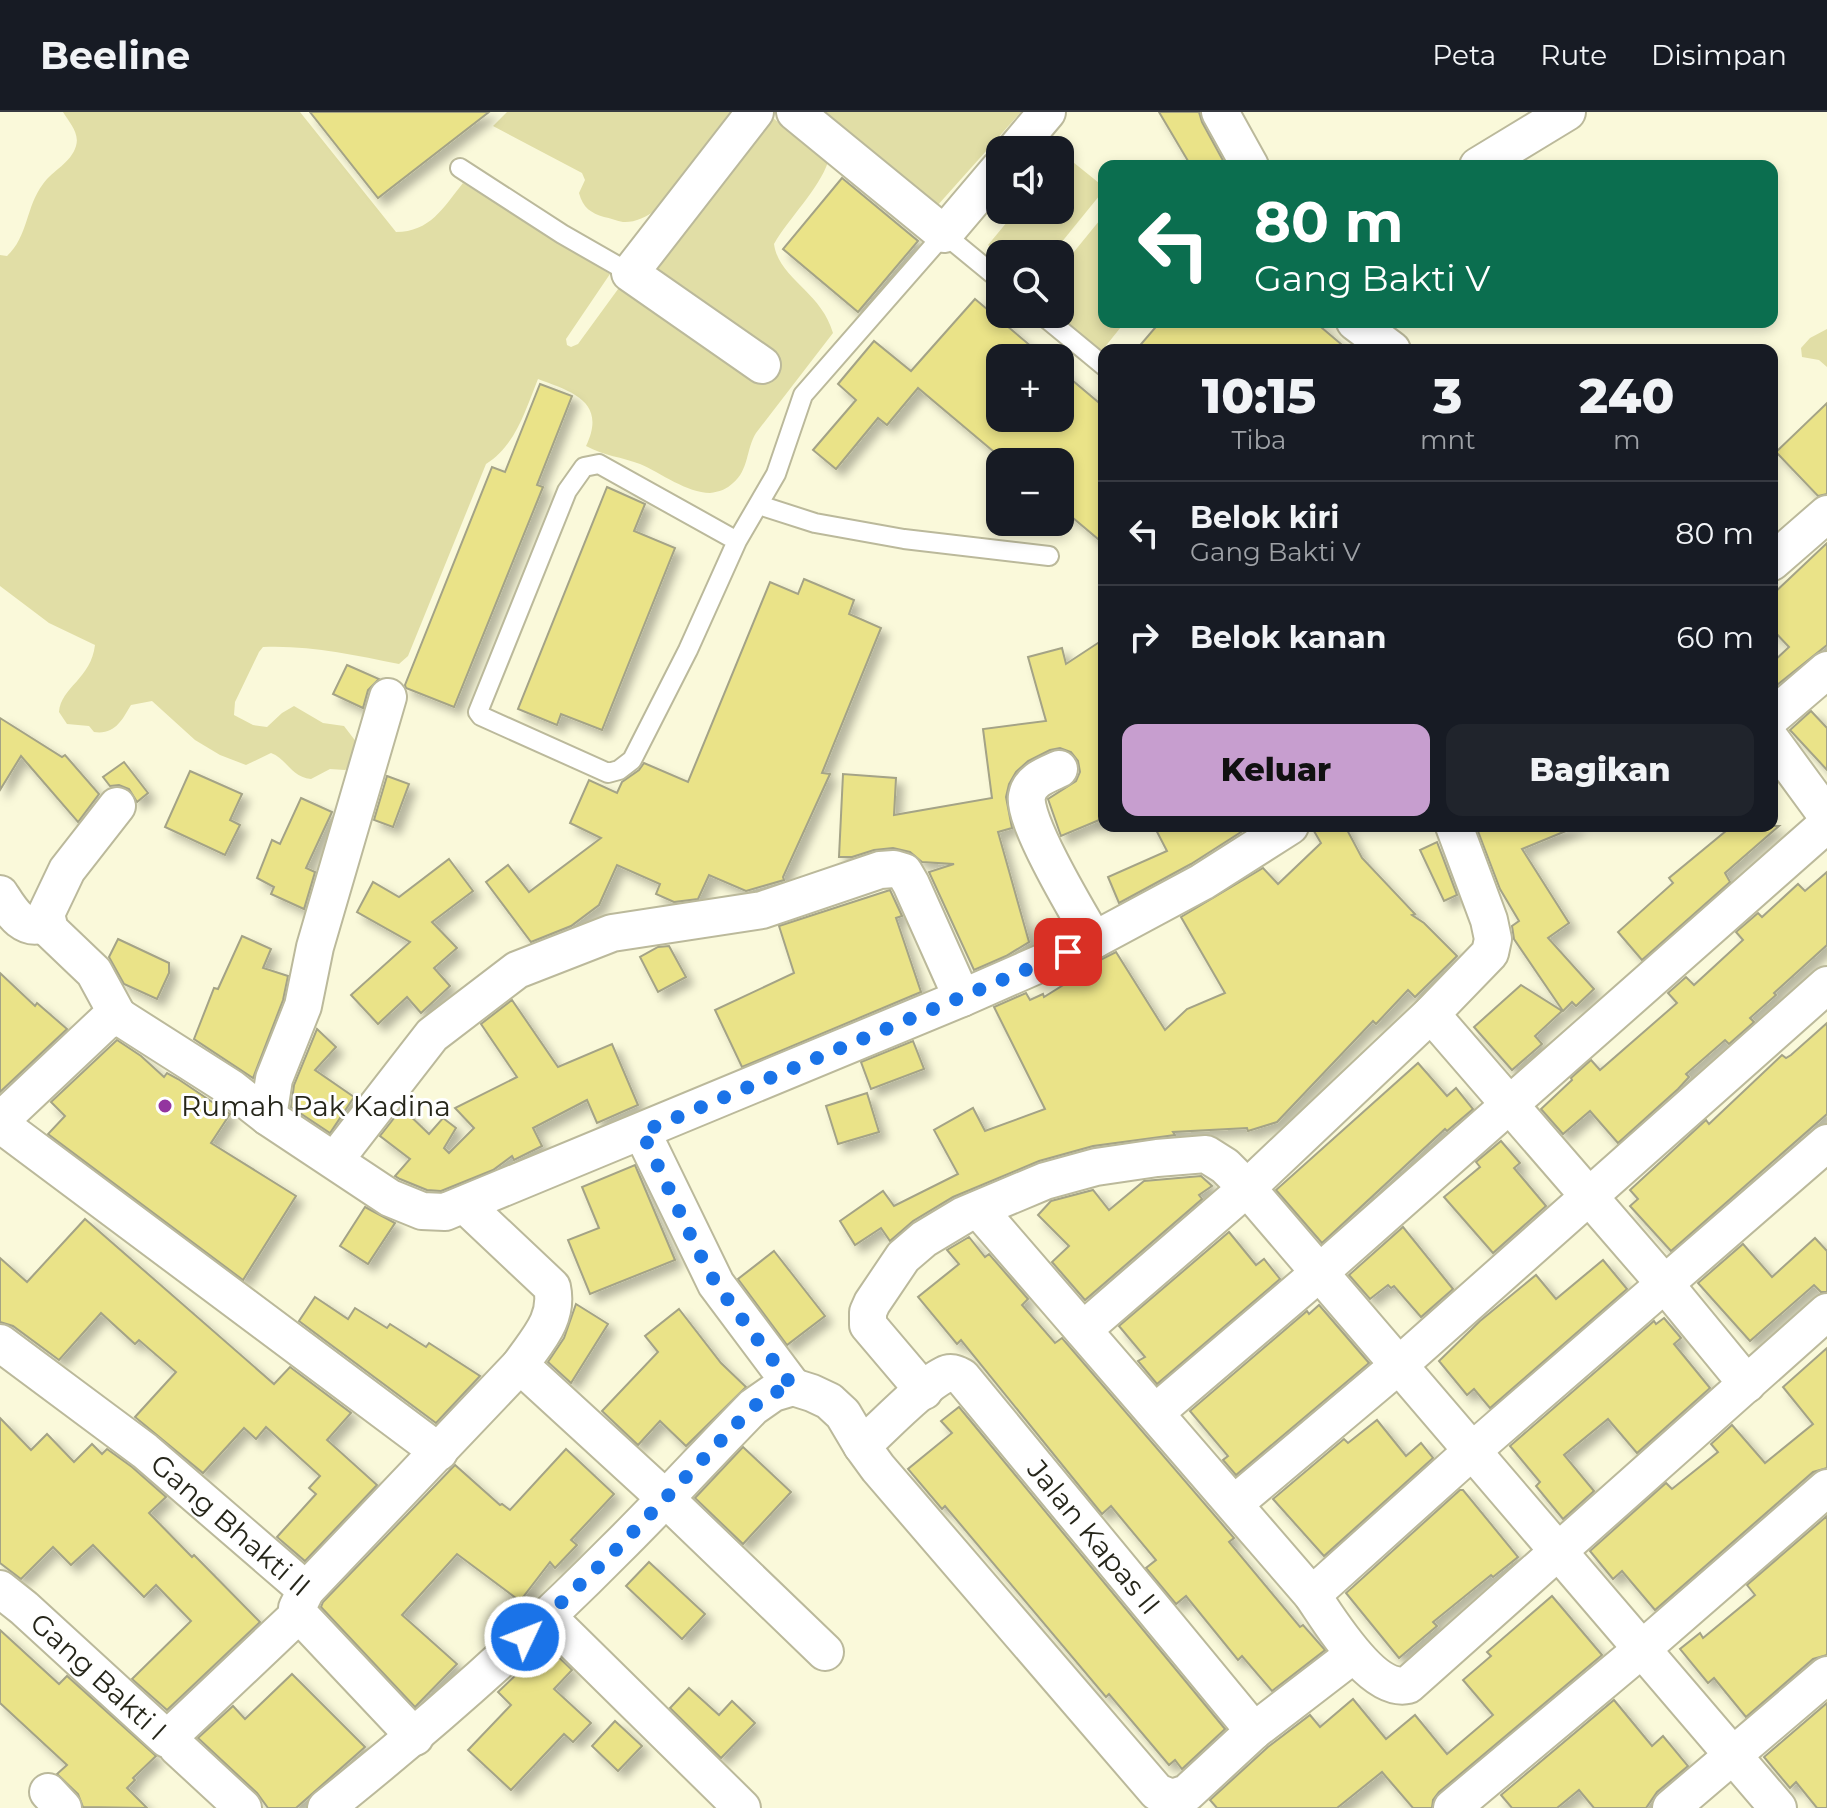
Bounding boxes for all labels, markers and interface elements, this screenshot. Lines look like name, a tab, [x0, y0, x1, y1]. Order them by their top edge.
text: Beeline	[40, 32, 190, 79]
text: Peta	[1432, 38, 1496, 72]
text: Rute	[1540, 38, 1607, 72]
text: Disimpan	[1651, 38, 1787, 72]
map controls	[986, 136, 1074, 536]
button: sound	[986, 136, 1074, 224]
text: 80 m	[1254, 188, 1404, 256]
icon: left	[1122, 192, 1226, 296]
button: search	[986, 240, 1074, 328]
text: Gang Bakti V	[1254, 256, 1490, 300]
button: +	[986, 344, 1074, 432]
text: 10:15	[1202, 367, 1316, 425]
text: 3	[1433, 367, 1462, 425]
text: 240	[1579, 367, 1674, 425]
text: Tiba	[1232, 424, 1286, 456]
text: mnt	[1420, 424, 1476, 456]
text: m	[1613, 424, 1641, 456]
button: −	[986, 448, 1074, 536]
text: Belok kiri	[1190, 499, 1339, 536]
icon: left	[1122, 511, 1166, 555]
text: 80 m	[1675, 515, 1754, 552]
text: Gang Bakti V	[1190, 536, 1361, 568]
icon: right	[1122, 615, 1166, 659]
text: Belok kanan	[1190, 619, 1387, 656]
text: 60 m	[1676, 619, 1754, 656]
button: Keluar	[1122, 724, 1430, 816]
button: Bagikan	[1446, 724, 1754, 816]
pin	[1034, 918, 1102, 986]
icon: arrive	[1046, 930, 1090, 974]
place label: Rumah Pak Kadina	[181, 1089, 451, 1123]
marker: Rumah Pak Kadina	[156, 1097, 174, 1115]
street label: Gang Bhakti II	[144, 1447, 318, 1603]
street label: Jalan Kapas II	[1020, 1452, 1168, 1621]
position arrow	[483, 1595, 567, 1679]
street label: Gang Bakti I	[24, 1606, 174, 1747]

